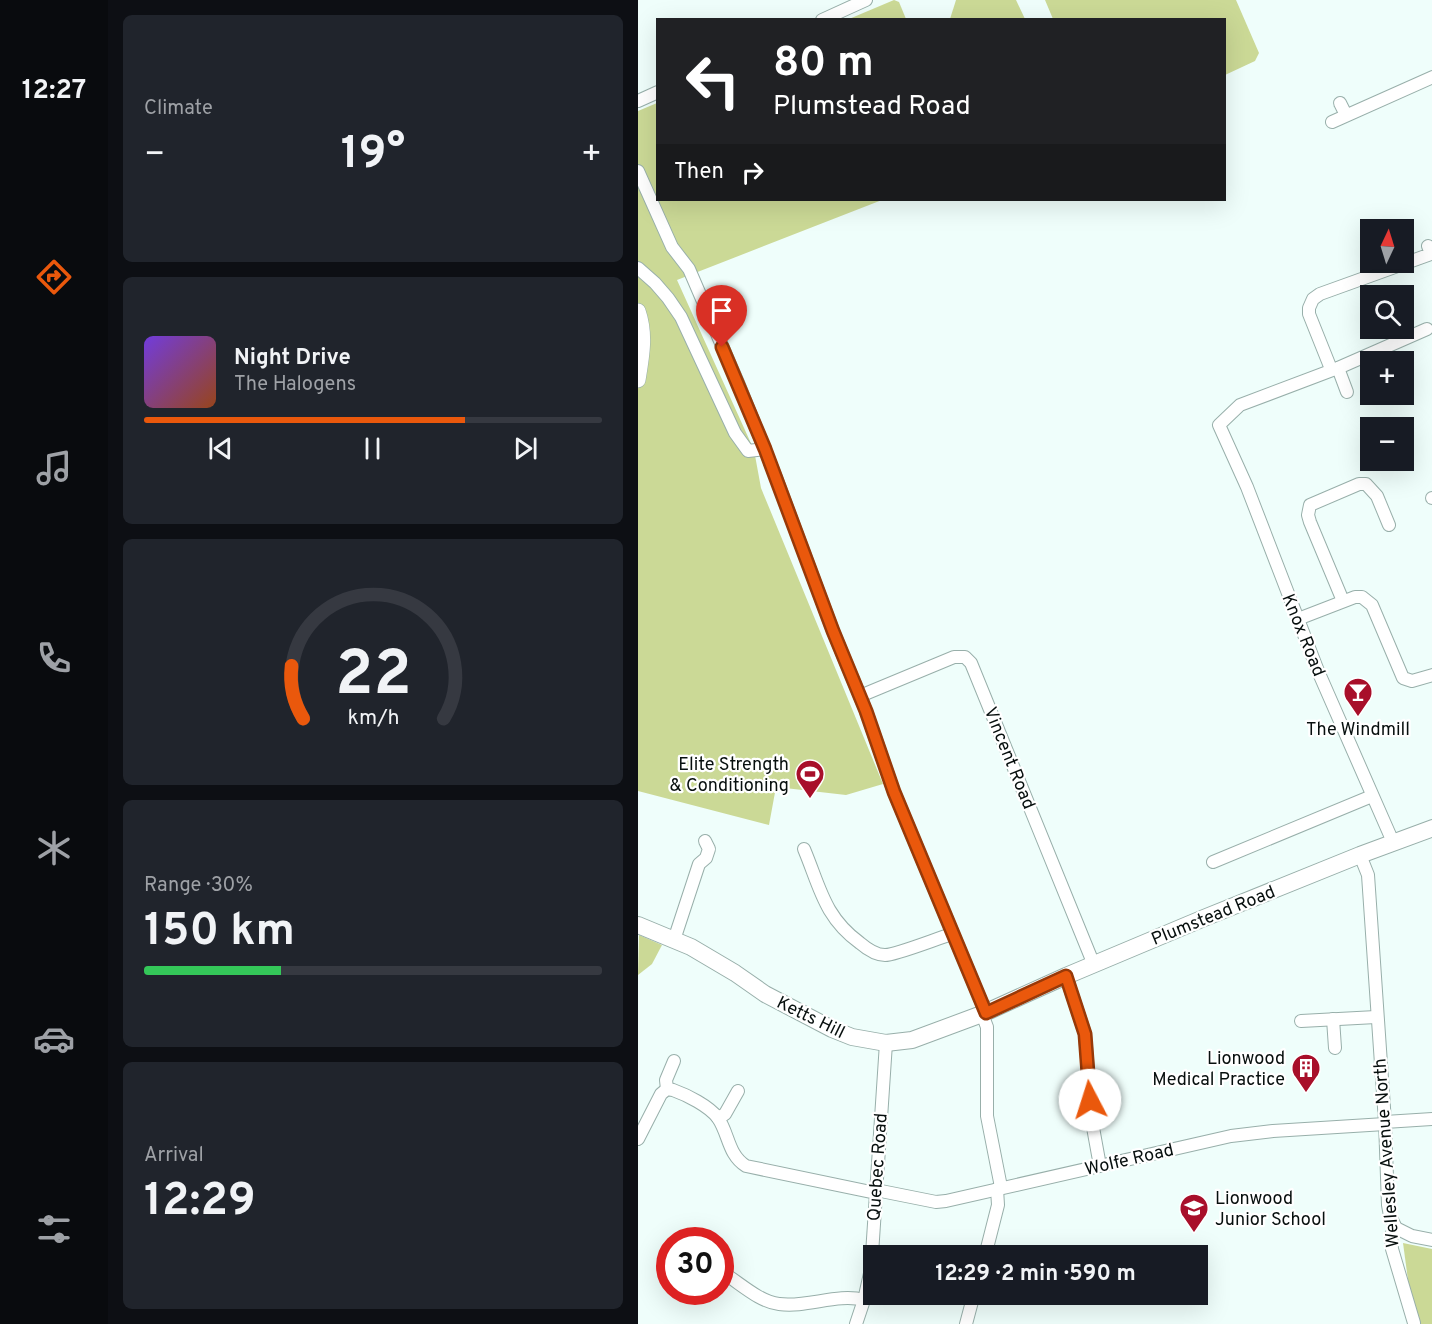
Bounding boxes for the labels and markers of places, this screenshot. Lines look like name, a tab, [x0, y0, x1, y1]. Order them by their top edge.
pin	[696, 285, 747, 347]
bar icon: The Windmill	[1342, 676, 1374, 718]
place label: The Windmill	[1306, 719, 1410, 742]
place label: Elite Strength & Conditioning	[670, 754, 789, 798]
sports icon: Elite Strength & Conditioning	[794, 758, 826, 800]
place label: Lionwood Medical Practice	[1152, 1048, 1285, 1092]
building icon: Lionwood Medical Practice	[1290, 1052, 1322, 1094]
place label: Lionwood Junior School	[1215, 1188, 1326, 1232]
school or university icon: Lionwood Junior School	[1178, 1192, 1210, 1234]

